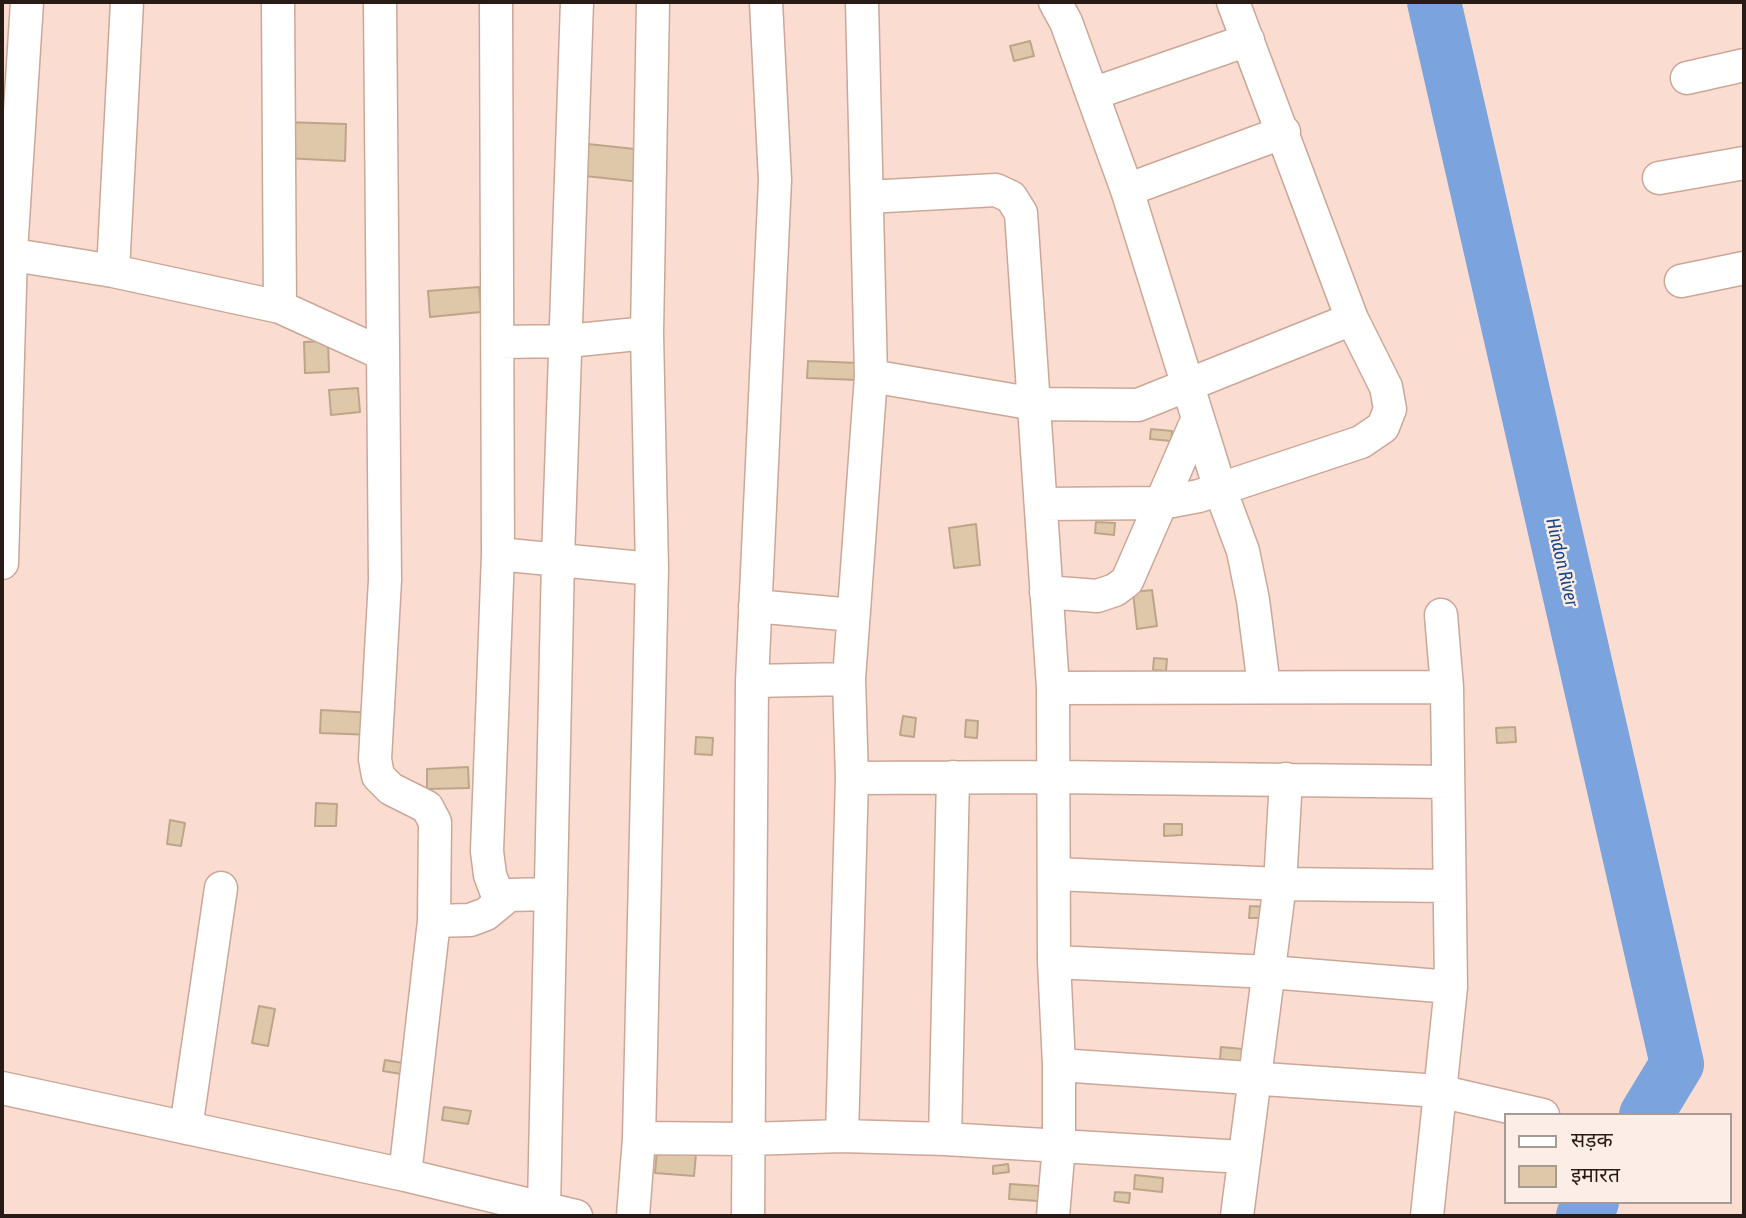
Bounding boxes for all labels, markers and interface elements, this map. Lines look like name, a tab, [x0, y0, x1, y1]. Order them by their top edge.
water label: Hindon River	[1541, 516, 1583, 608]
legend	[1504, 1113, 1732, 1204]
text: सड़क	[1571, 1127, 1613, 1151]
text: इमारत	[1571, 1162, 1620, 1186]

